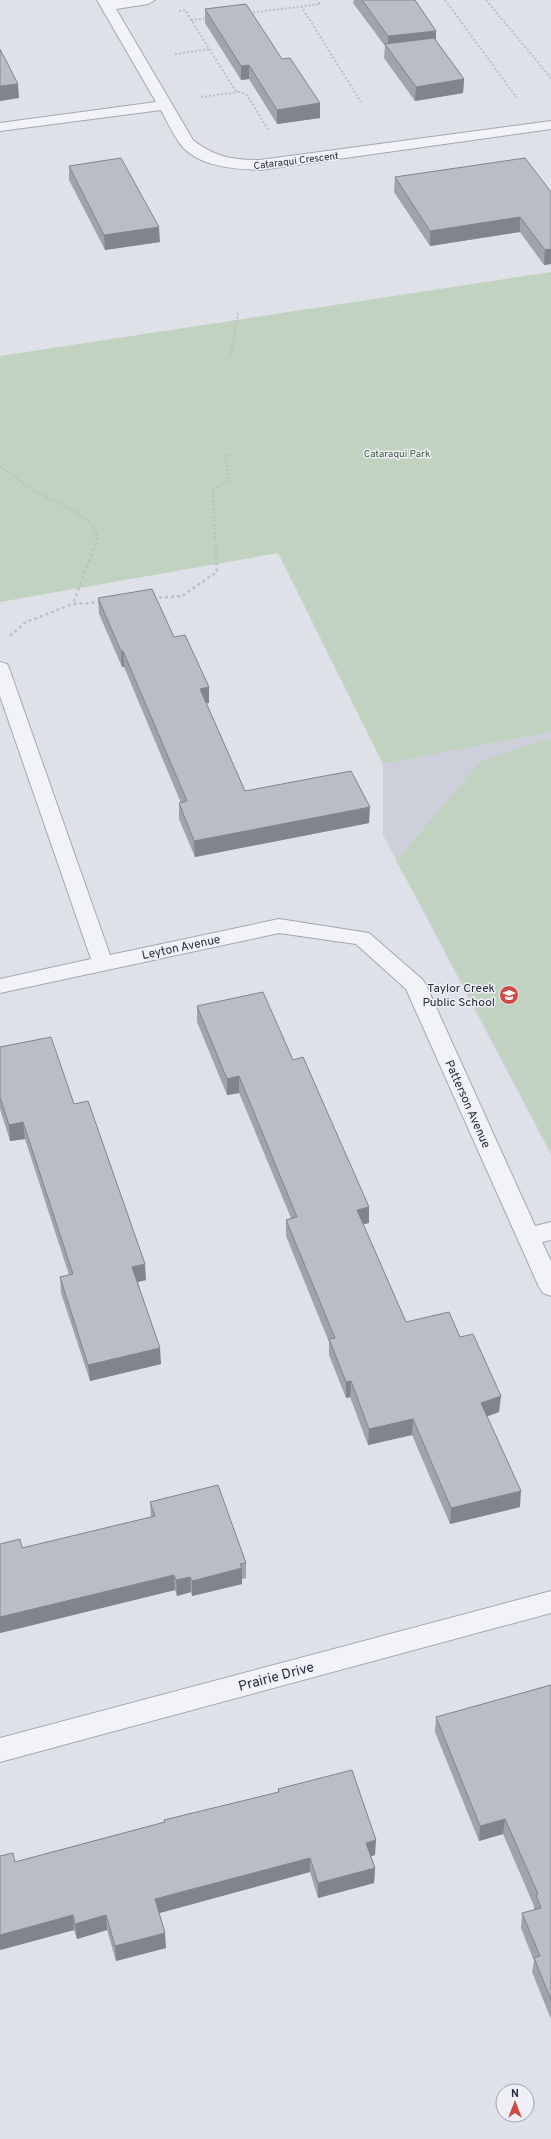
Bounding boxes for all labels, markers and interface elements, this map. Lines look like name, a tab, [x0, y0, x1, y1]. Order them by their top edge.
street label: Cataraqui Crescent	[253, 150, 340, 173]
park label: Cataraqui Park	[364, 448, 430, 461]
street label: Leyton Avenue	[141, 932, 222, 964]
place label: Taylor Creek Public School	[422, 981, 495, 1011]
school or university icon: Taylor Creek Public School	[498, 984, 520, 1006]
street label: Patterson Avenue	[441, 1058, 494, 1151]
street label: Prairie Drive	[237, 1659, 316, 1696]
north arrow	[495, 2083, 535, 2123]
text: N	[511, 2087, 519, 2101]

